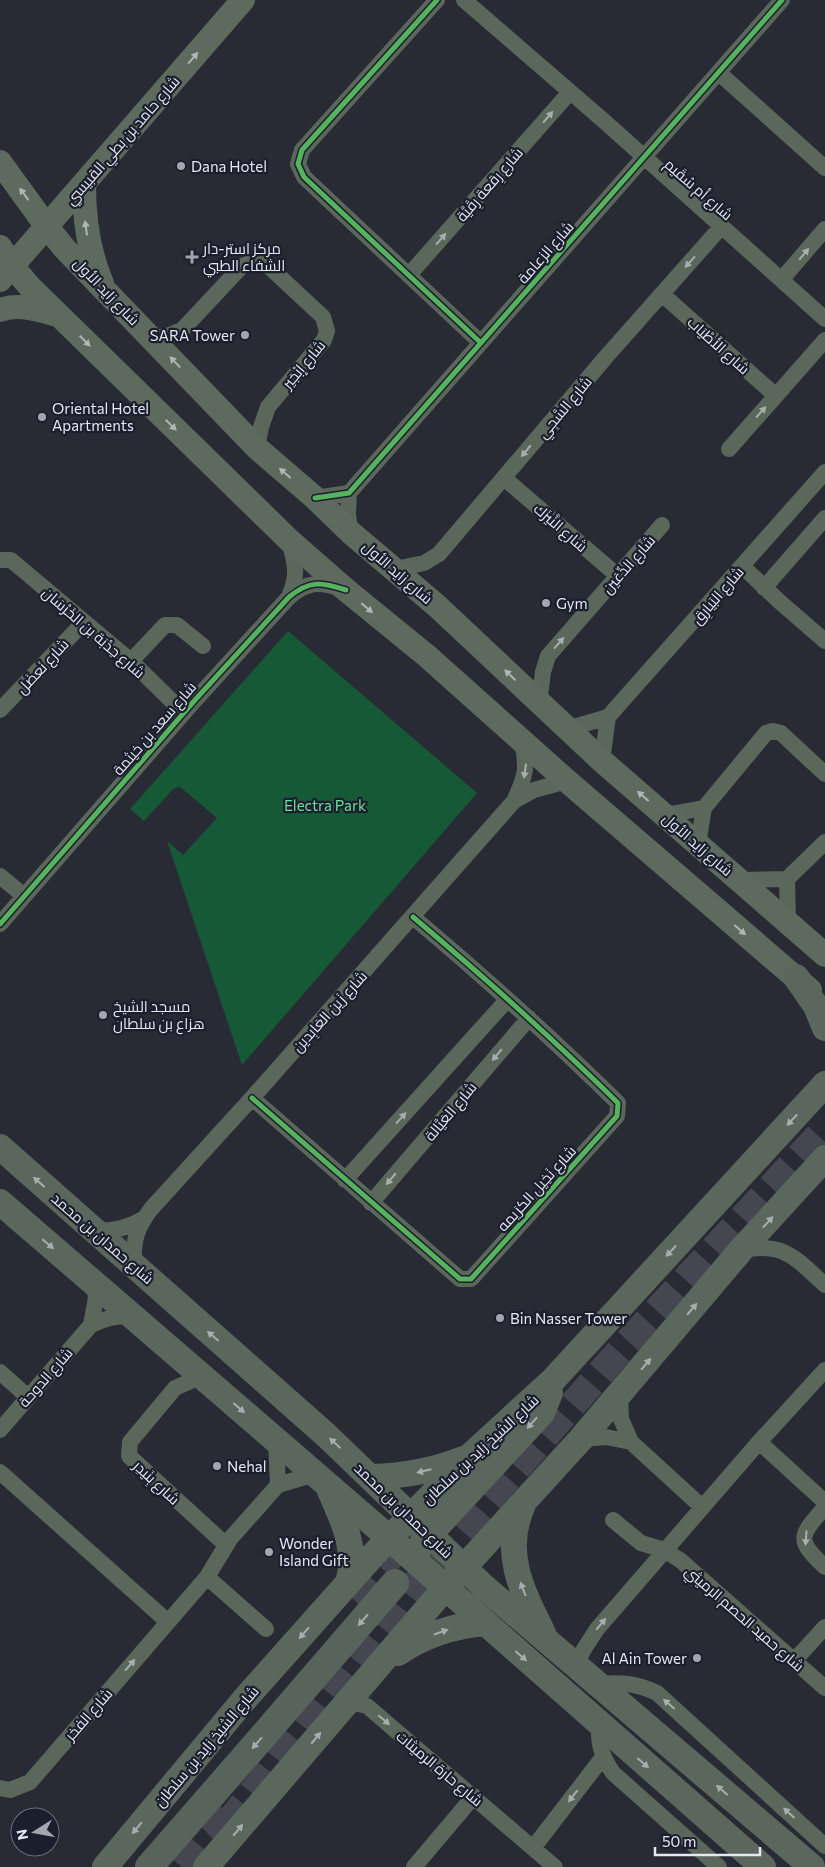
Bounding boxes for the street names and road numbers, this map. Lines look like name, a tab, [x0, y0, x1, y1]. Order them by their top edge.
street label: شارع حامد بن بطي القبيسي	[61, 72, 186, 211]
street label: شارع رِقعة رِقَيَّة	[452, 143, 528, 227]
street label: شارع أم سُقَيم	[659, 154, 737, 226]
street label: شارع الزعامة	[513, 217, 579, 289]
street label: شارع زايد الأول	[68, 254, 144, 331]
street label: شارع الأَطْيَاب	[682, 312, 754, 380]
street label: شارع إبْجَير	[277, 336, 331, 395]
street label: شارع السَّجِي	[533, 372, 598, 444]
street label: شارع النَّيزَك	[529, 499, 591, 557]
street label: شارع الدِّعَين	[598, 531, 661, 599]
street label: شارع زايد الأول	[357, 537, 437, 609]
street label: شارع البَيارِق	[687, 563, 749, 629]
street label: شارع حِدْبَة بن الخَرْسَان	[37, 583, 149, 684]
street label: شارع نَعضَل	[12, 635, 74, 699]
street label: شارع سعد بن خيثمة	[108, 678, 202, 780]
street label: شارع زايد الأول	[657, 809, 737, 881]
street label: شارع زَين العَابِدين	[288, 967, 372, 1057]
street label: شارع العَيَّالة	[420, 1078, 482, 1146]
street label: شارع نَخِيل الكرَيمه	[493, 1141, 581, 1237]
street label: شارع حمدان بن محمد	[46, 1189, 158, 1290]
street label: شارع الدوحة	[14, 1343, 78, 1413]
street label: شارع الشيخ زايد بن سلطان	[418, 1390, 544, 1510]
street label: شارع بِنَيدِر	[127, 1455, 184, 1510]
street label: شارع حمدان بن محمد	[349, 1459, 457, 1564]
street label: شارع حميد الحصم الرميثي	[679, 1561, 808, 1678]
street label: شارع الشيخ زايد بن سلطان	[150, 1682, 264, 1812]
street label: شارع الفخر	[60, 1684, 118, 1746]
street label: شارع حارة الرميثات	[391, 1727, 487, 1812]

